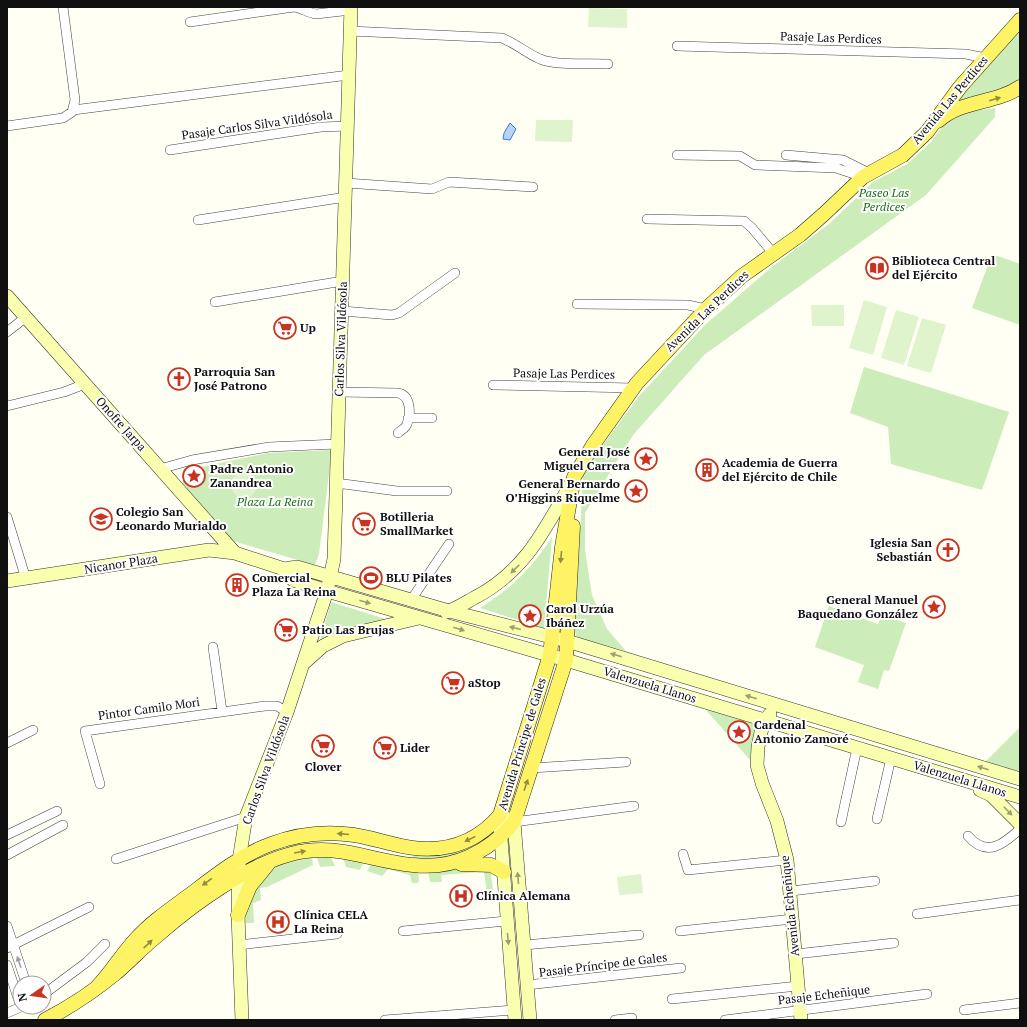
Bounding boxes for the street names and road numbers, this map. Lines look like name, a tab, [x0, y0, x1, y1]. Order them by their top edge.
street label: Pasaje Las Perdices	[780, 28, 882, 47]
street label: Avenida Las Perdices	[908, 52, 991, 147]
street label: Pasaje Carlos Silva Vildósola	[181, 106, 333, 143]
street label: Avenida Las Perdices	[662, 267, 752, 354]
street label: Carlos Silva Vildósola	[331, 281, 350, 397]
street label: Pasaje Las Perdices	[513, 365, 615, 382]
street label: Onofre Jarpa	[93, 393, 150, 454]
street label: Nicanor Plaza	[83, 550, 159, 577]
street label: Valenzuela Llanos	[602, 663, 699, 706]
street label: Avenida Príncipe de Gales	[494, 676, 549, 812]
street label: Pintor Camilo Mori	[97, 694, 201, 723]
street label: Carlos Silva Vildósola	[239, 713, 292, 827]
street label: Valenzuela Llanos	[912, 757, 1009, 800]
street label: Avenida Echeñique	[777, 855, 802, 957]
street label: Pasaje Príncipe de Gales	[538, 949, 668, 980]
street label: Pasaje Echeñique	[777, 981, 871, 1008]

